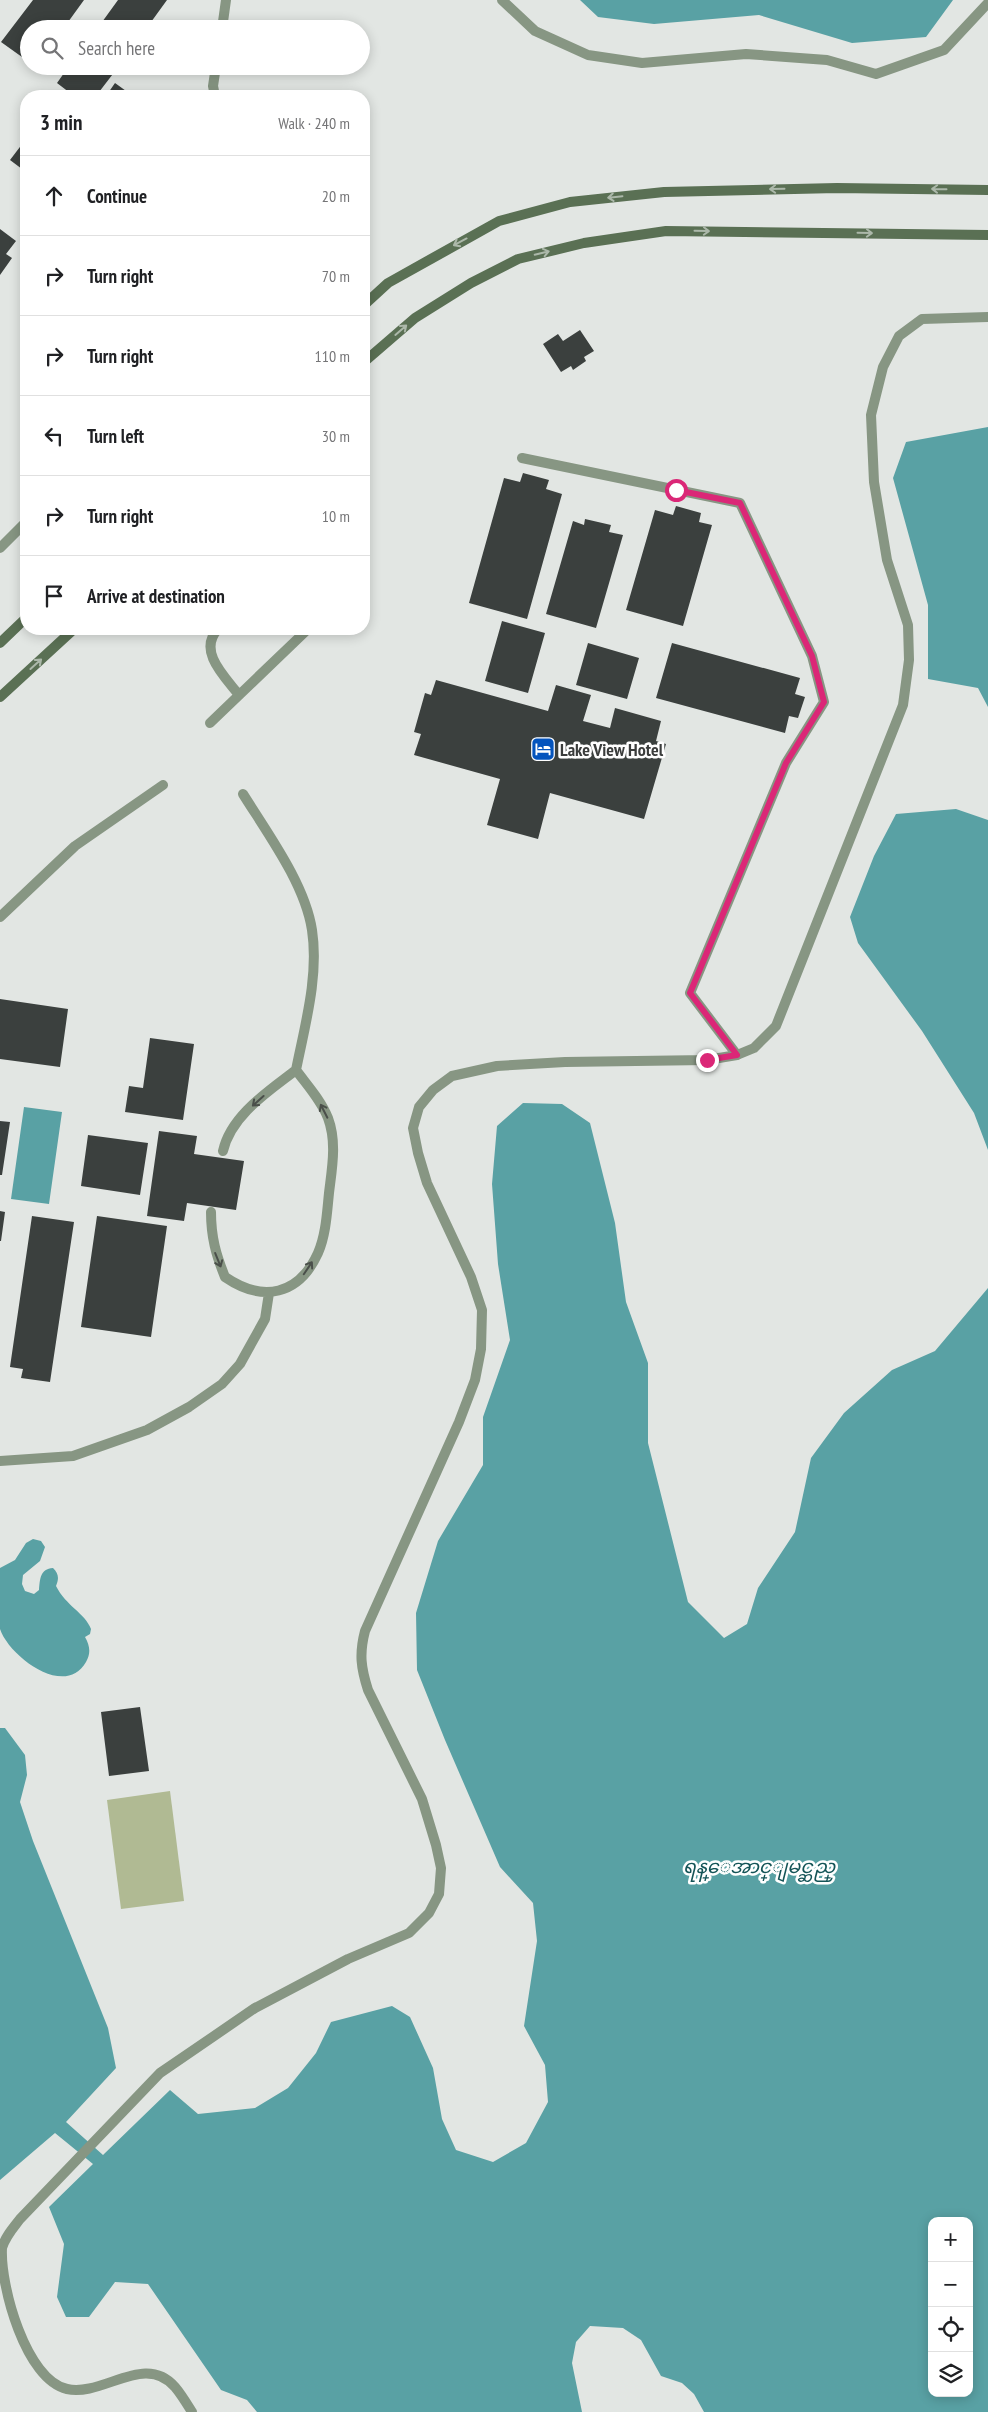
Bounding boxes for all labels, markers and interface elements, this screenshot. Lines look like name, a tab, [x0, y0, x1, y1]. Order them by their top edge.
search box	[20, 20, 370, 75]
icon: search	[38, 34, 66, 62]
text: Search here	[78, 36, 155, 60]
text: 3 min	[40, 109, 82, 136]
text: Walk · 240 m	[278, 113, 350, 133]
icon: ahead	[40, 182, 68, 210]
text: Continue	[87, 184, 147, 208]
one-way arrow	[932, 184, 948, 194]
one-way arrow	[769, 185, 785, 194]
text: 20 m	[322, 186, 350, 206]
one-way arrow	[607, 192, 623, 202]
one-way arrow	[694, 226, 710, 236]
one-way arrow	[856, 228, 872, 238]
one-way arrow	[453, 237, 468, 247]
one-way arrow	[533, 248, 549, 257]
icon: right	[40, 262, 68, 290]
text: Turn right	[87, 264, 153, 288]
text: 70 m	[322, 266, 350, 286]
one-way arrow	[394, 325, 407, 336]
icon: right	[40, 342, 68, 370]
text: Turn right	[87, 344, 153, 368]
text: 110 m	[315, 346, 350, 366]
icon: left	[40, 422, 68, 450]
text: Turn left	[87, 424, 144, 448]
text: 30 m	[322, 426, 350, 446]
route start	[665, 479, 688, 502]
icon: right	[40, 502, 68, 530]
text: Turn right	[87, 504, 153, 528]
text: 10 m	[322, 506, 350, 526]
icon: arrive	[40, 582, 68, 610]
text: Arrive at destination	[87, 584, 225, 608]
one-way arrow	[30, 658, 42, 670]
hotel icon: Lake View Hotel	[530, 736, 556, 762]
place label: Lake View Hotel	[560, 738, 664, 761]
route end	[696, 1049, 719, 1072]
one-way arrow	[252, 1095, 265, 1107]
one-way arrow	[319, 1104, 329, 1119]
one-way arrow	[214, 1252, 223, 1267]
one-way arrow	[303, 1261, 313, 1275]
water label: ရန္ေအာင္ျမင္ဆည္	[683, 1854, 836, 1882]
map controls	[928, 2217, 973, 2397]
button: +	[928, 2217, 973, 2262]
button: −	[928, 2262, 973, 2307]
button: locate	[928, 2307, 973, 2352]
button: layers	[928, 2352, 973, 2397]

